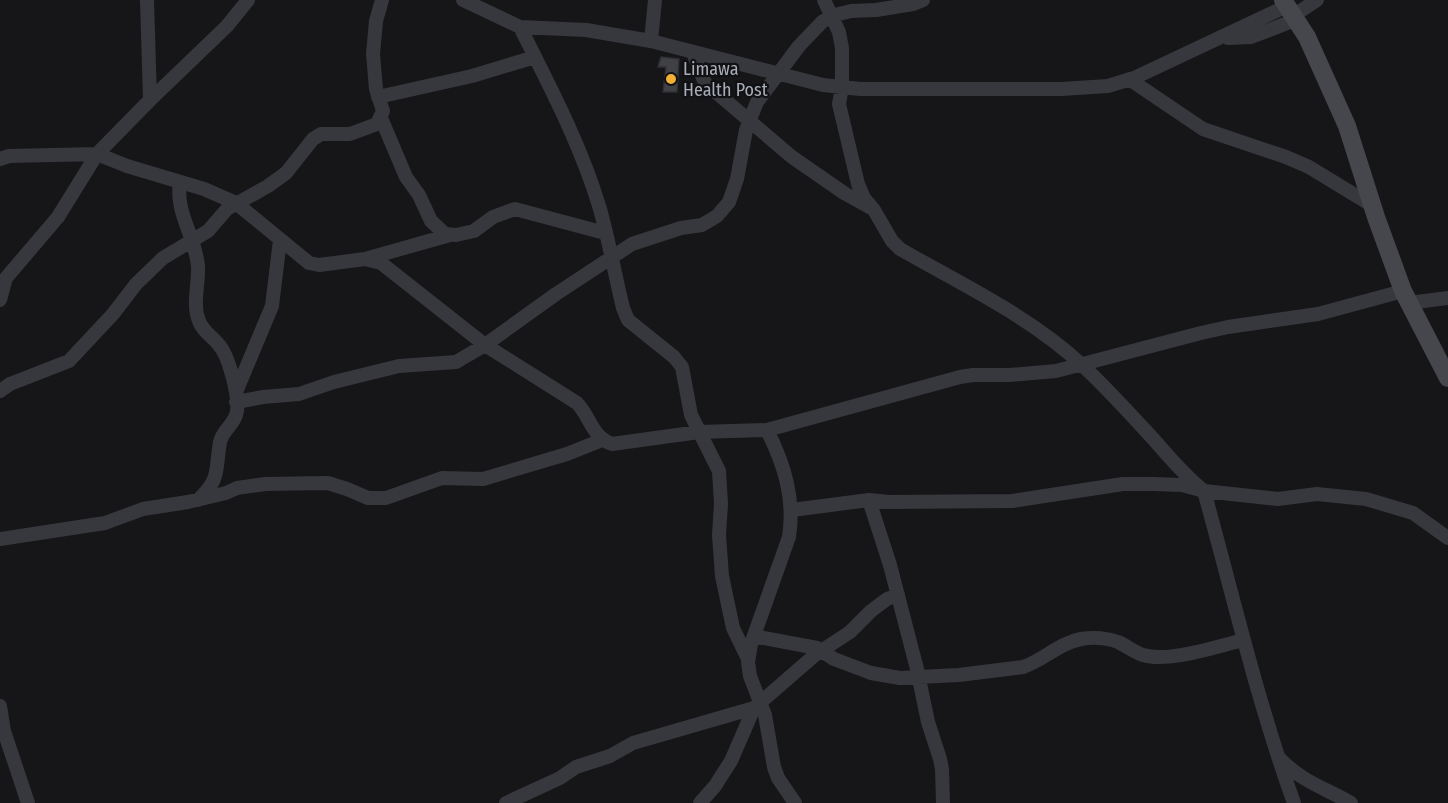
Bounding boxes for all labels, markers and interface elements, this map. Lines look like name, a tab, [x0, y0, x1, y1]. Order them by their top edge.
place label: Limawa Health Post	[683, 58, 768, 101]
marker: Limawa Health Post	[664, 72, 678, 86]

